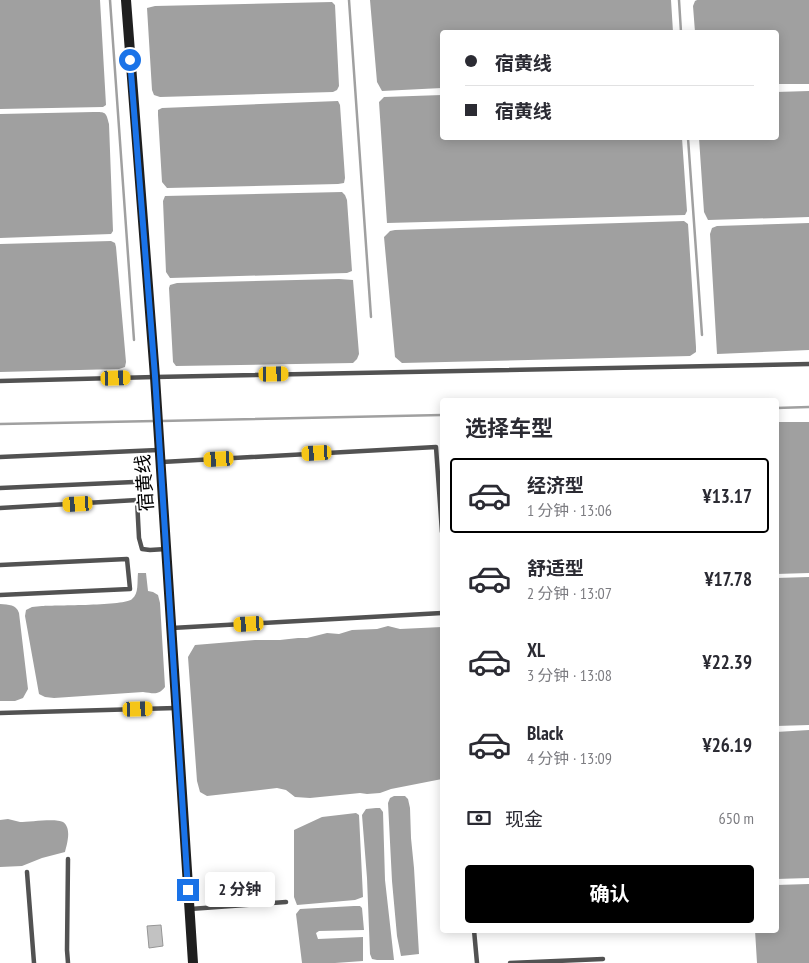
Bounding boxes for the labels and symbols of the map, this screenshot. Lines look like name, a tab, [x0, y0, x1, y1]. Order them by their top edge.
route start	[119, 49, 141, 71]
car	[258, 366, 289, 382]
car	[100, 370, 131, 386]
car	[301, 445, 332, 461]
car	[203, 451, 234, 467]
street label: 宿黄线	[130, 454, 158, 512]
car	[62, 496, 93, 512]
car	[233, 616, 264, 632]
car	[122, 701, 153, 717]
callout: 2 分钟	[206, 872, 276, 908]
route end	[177, 879, 199, 901]

